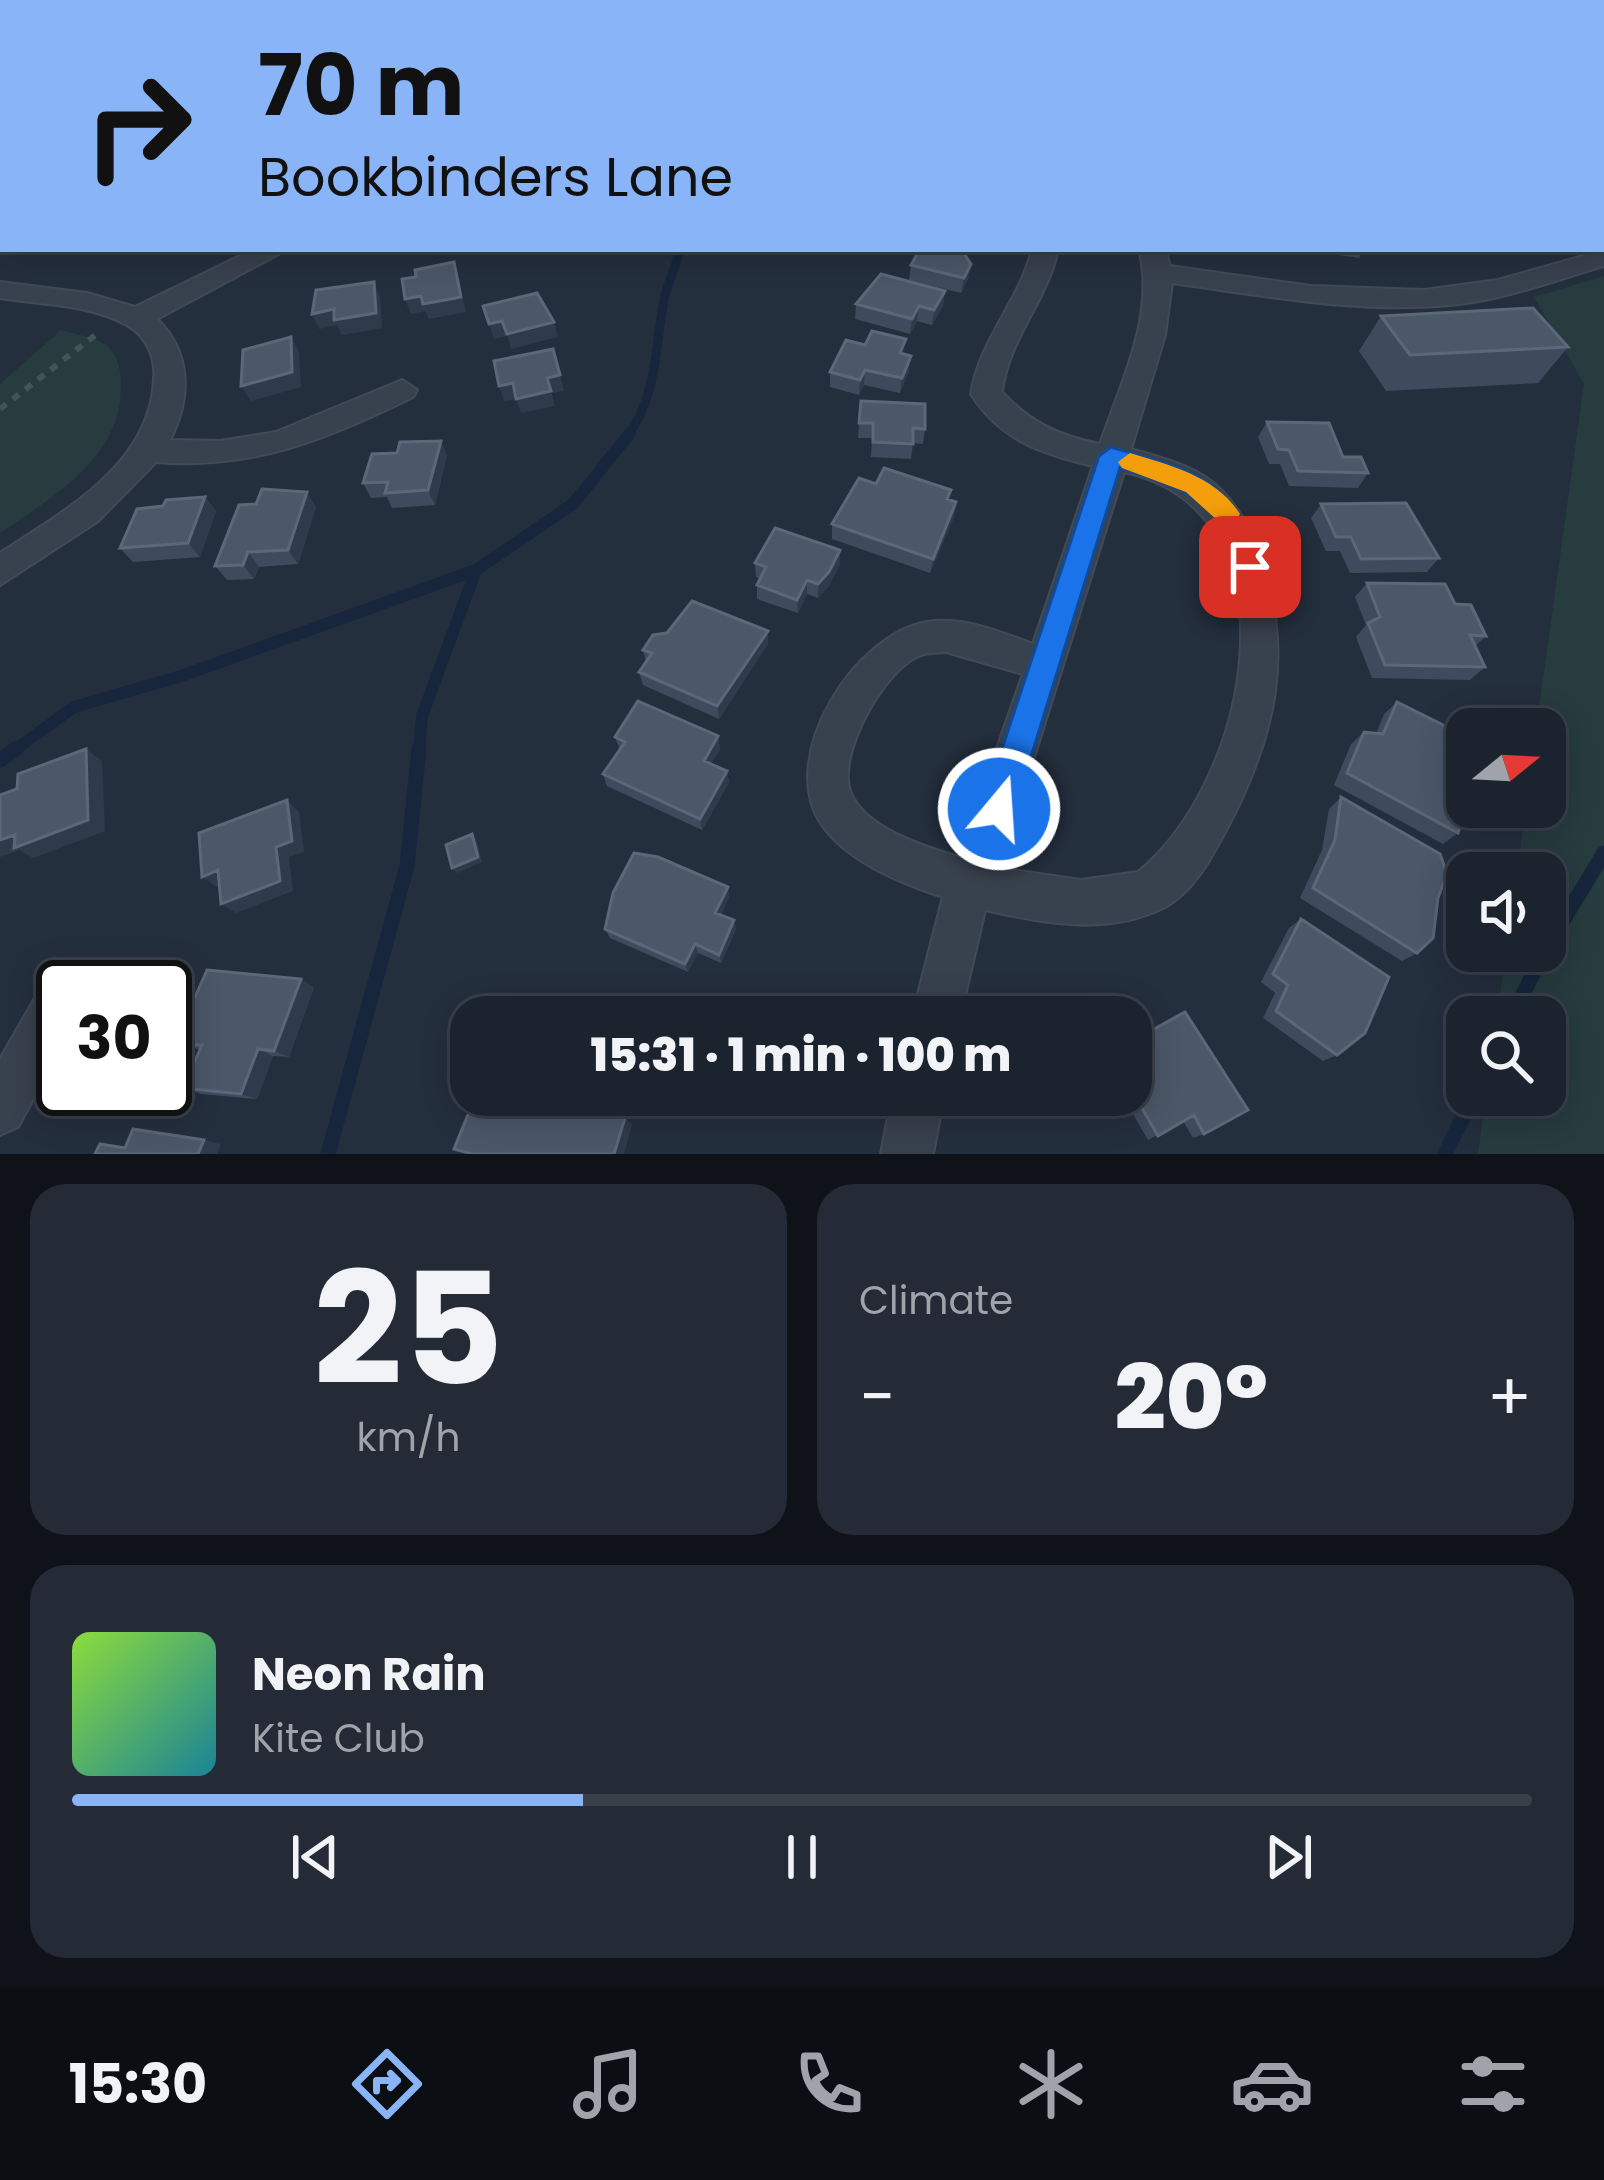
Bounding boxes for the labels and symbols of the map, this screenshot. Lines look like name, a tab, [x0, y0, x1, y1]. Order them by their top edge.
pin	[1199, 516, 1301, 618]
north arrow	[1446, 708, 1566, 828]
position arrow	[936, 746, 1062, 872]
speed limit sign: 30	[36, 960, 192, 1116]

